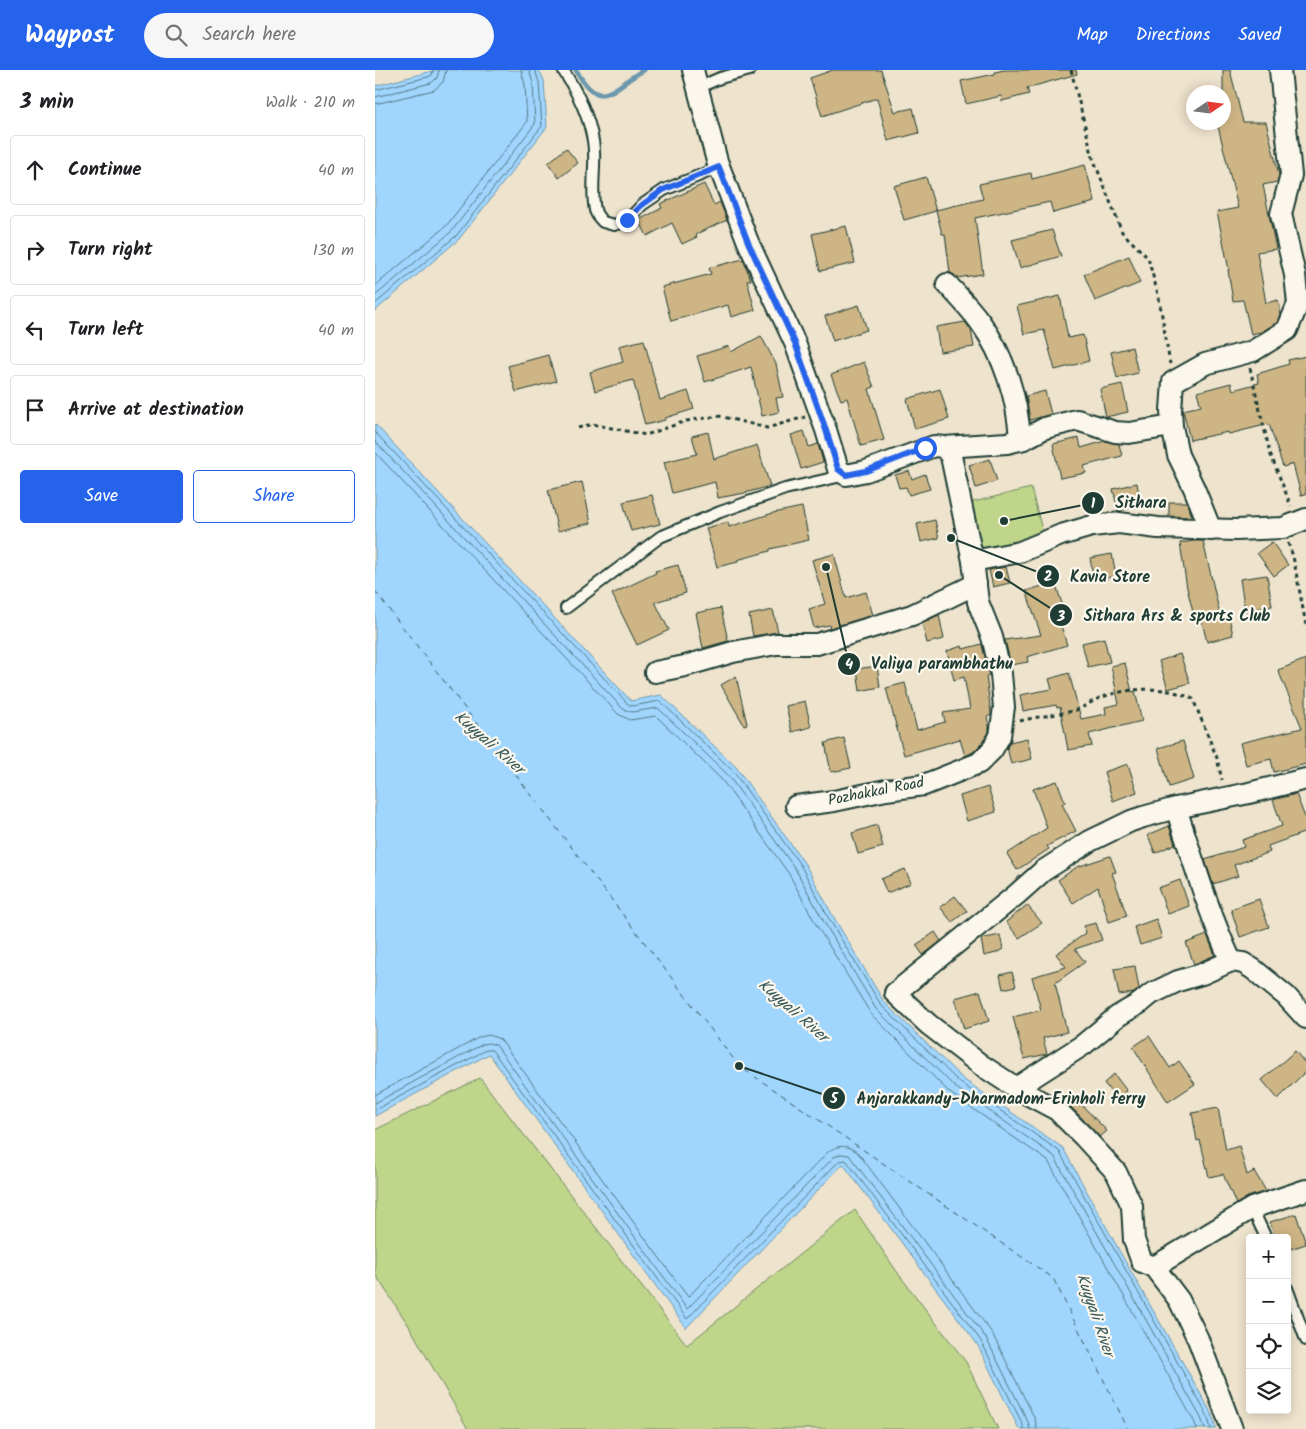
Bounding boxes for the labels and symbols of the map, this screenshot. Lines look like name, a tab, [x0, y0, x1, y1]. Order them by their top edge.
north arrow	[1186, 85, 1231, 130]
route end	[616, 209, 639, 232]
route start	[914, 437, 937, 460]
callout: Sithara	[1080, 487, 1177, 518]
text: Sithara	[1115, 491, 1167, 516]
text: 1	[1091, 492, 1096, 516]
callout: Kavia Store	[1035, 561, 1160, 592]
text: 2	[1044, 565, 1053, 589]
text: Kavia Store	[1070, 565, 1150, 590]
callout: Sithara Ars & sports Club	[1049, 600, 1281, 631]
text: Sithara Ars & sports Club	[1084, 604, 1270, 629]
text: 3	[1056, 605, 1065, 629]
callout: Valiya parambhathu	[837, 648, 1023, 679]
text: Valiya parambhathu	[871, 652, 1013, 677]
text: 4	[845, 653, 853, 677]
water label: Kuyyali River	[448, 705, 533, 783]
street label: Pozhakkal Road	[826, 771, 927, 813]
water label: Kuyyali River	[752, 973, 837, 1051]
callout: Anjarakkandy-Dharmadom-Erinholi ferry	[821, 1082, 1155, 1113]
text: 5	[829, 1087, 839, 1111]
text: Anjarakkandy-Dharmadom-Erinholi ferry	[856, 1087, 1146, 1112]
water label: Kuyyali River	[1069, 1270, 1122, 1363]

